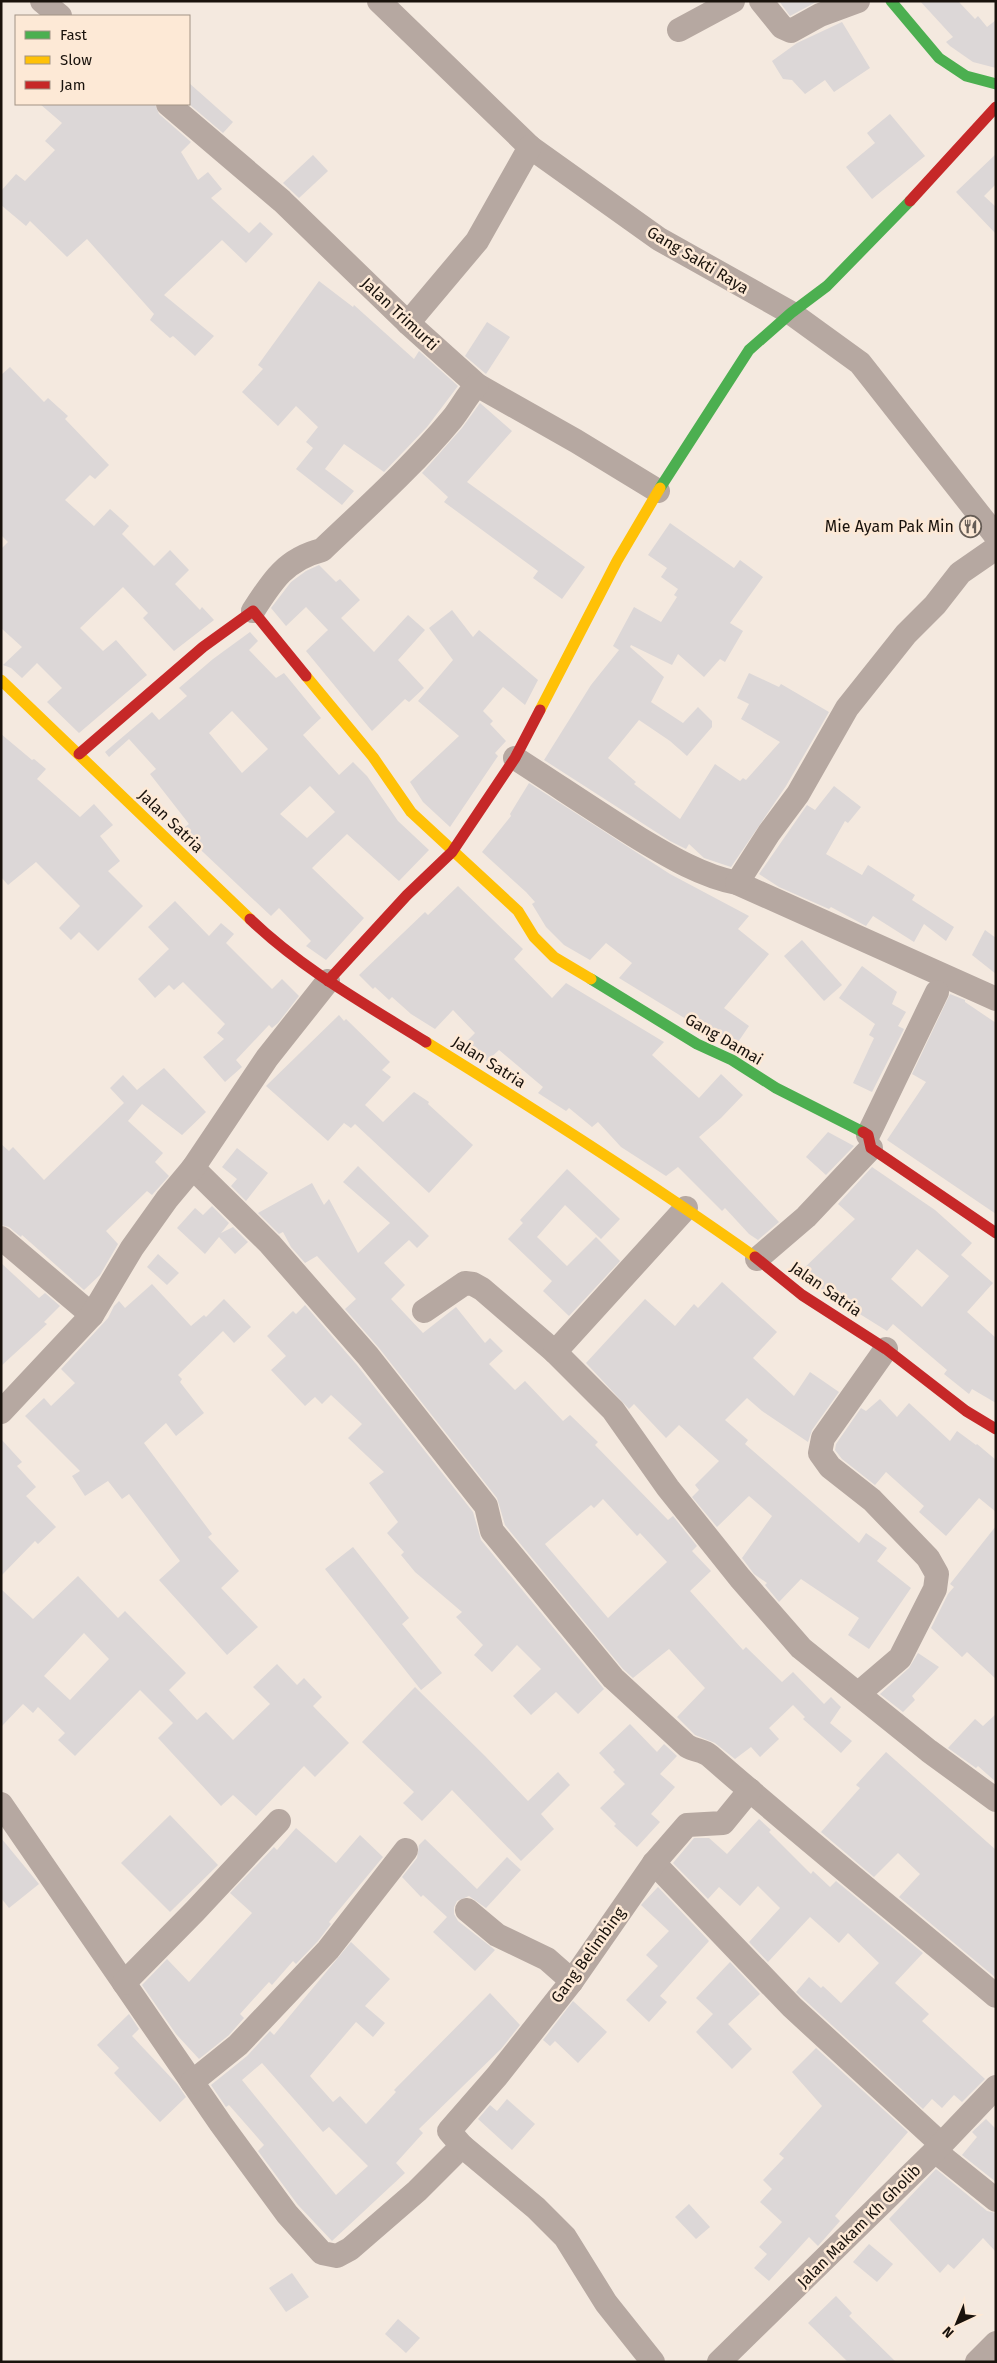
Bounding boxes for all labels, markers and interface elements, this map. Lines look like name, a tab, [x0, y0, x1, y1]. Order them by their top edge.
legend	[15, 15, 190, 105]
text: Fast	[60, 26, 87, 44]
text: Slow	[60, 51, 92, 69]
text: Jam	[60, 76, 86, 94]
street label: Gang Sakti Raya	[644, 222, 752, 298]
street label: Jalan Trimurti	[358, 274, 442, 354]
restaurant icon: Mie Ayam Pak Min	[958, 514, 982, 538]
place label: Mie Ayam Pak Min	[825, 517, 954, 536]
street label: Jalan Satria	[135, 785, 207, 857]
street label: Gang Damai	[682, 1009, 766, 1069]
street label: Jalan Satria	[449, 1032, 529, 1092]
street label: Jalan Satria	[787, 1257, 865, 1321]
street label: Gang Belimbing	[547, 1903, 630, 2007]
street label: Jalan Makam Kh Gholib	[793, 2160, 925, 2292]
north arrow	[932, 2298, 982, 2348]
text: N	[939, 2323, 958, 2341]

